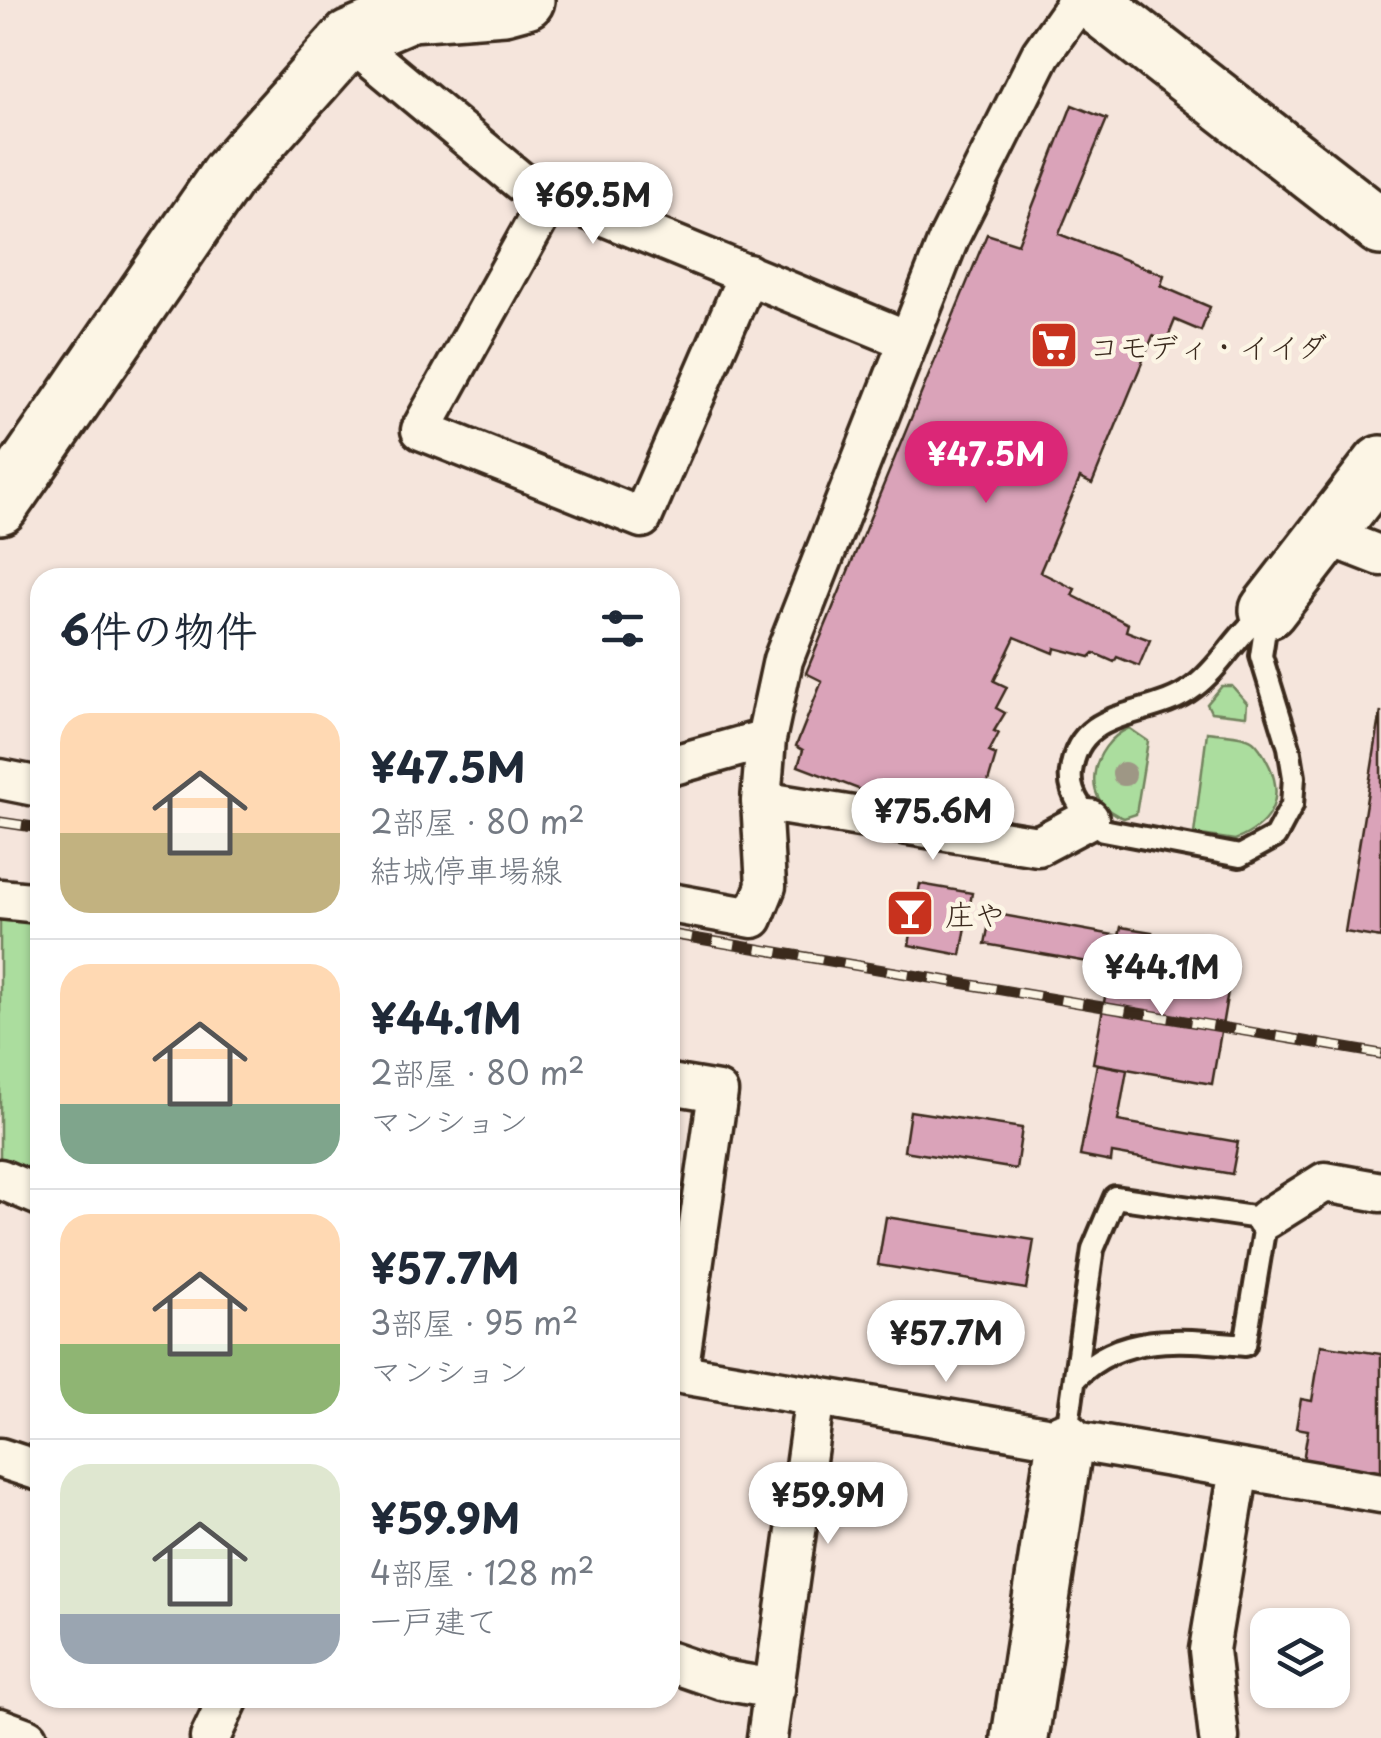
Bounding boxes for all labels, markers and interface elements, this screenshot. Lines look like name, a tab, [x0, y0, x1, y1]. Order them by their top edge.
pin: ¥69.5M	[512, 162, 674, 247]
text: ¥69.5M	[535, 170, 651, 218]
supermarket icon: コモディ・イイダ	[1028, 319, 1080, 371]
place label: コモディ・イイダ	[1089, 323, 1327, 368]
pin: ¥47.5M	[905, 421, 1067, 506]
text: ¥47.5M	[927, 429, 1045, 477]
text: 6件の物件	[60, 597, 258, 660]
icon: filters	[595, 601, 650, 656]
text: ¥47.5M	[370, 734, 526, 797]
icon: home	[140, 753, 260, 873]
pin: ¥75.6M	[852, 778, 1014, 863]
text: ¥75.6M	[873, 786, 993, 834]
text: 2部屋 · 80 m²	[370, 797, 585, 845]
text: 結城停車場線	[370, 845, 562, 893]
bar icon: 庄や	[884, 887, 936, 939]
place label: 庄や	[945, 891, 1005, 936]
pin: ¥44.1M	[1081, 934, 1243, 1019]
text: ¥44.1M	[1104, 942, 1220, 990]
text: ¥44.1M	[370, 985, 522, 1048]
icon: home	[140, 1004, 260, 1124]
text: 2部屋 · 80 m²	[370, 1048, 585, 1096]
text: マンション	[370, 1096, 529, 1144]
text: ¥57.7M	[370, 1235, 520, 1298]
icon: home	[140, 1254, 260, 1374]
text: 3部屋 · 95 m²	[370, 1298, 578, 1346]
pin: ¥57.7M	[865, 1300, 1027, 1385]
text: ¥57.7M	[889, 1308, 1003, 1356]
text: マンション	[370, 1346, 529, 1394]
pin: ¥59.9M	[747, 1462, 909, 1547]
text: ¥59.9M	[771, 1470, 885, 1518]
text: ¥59.9M	[370, 1485, 520, 1548]
icon: home	[140, 1504, 260, 1624]
text: 4部屋 · 128 m²	[370, 1548, 594, 1596]
text: 一戸建て	[370, 1596, 498, 1644]
map controls	[1250, 1608, 1350, 1708]
button: layers	[1250, 1608, 1350, 1708]

